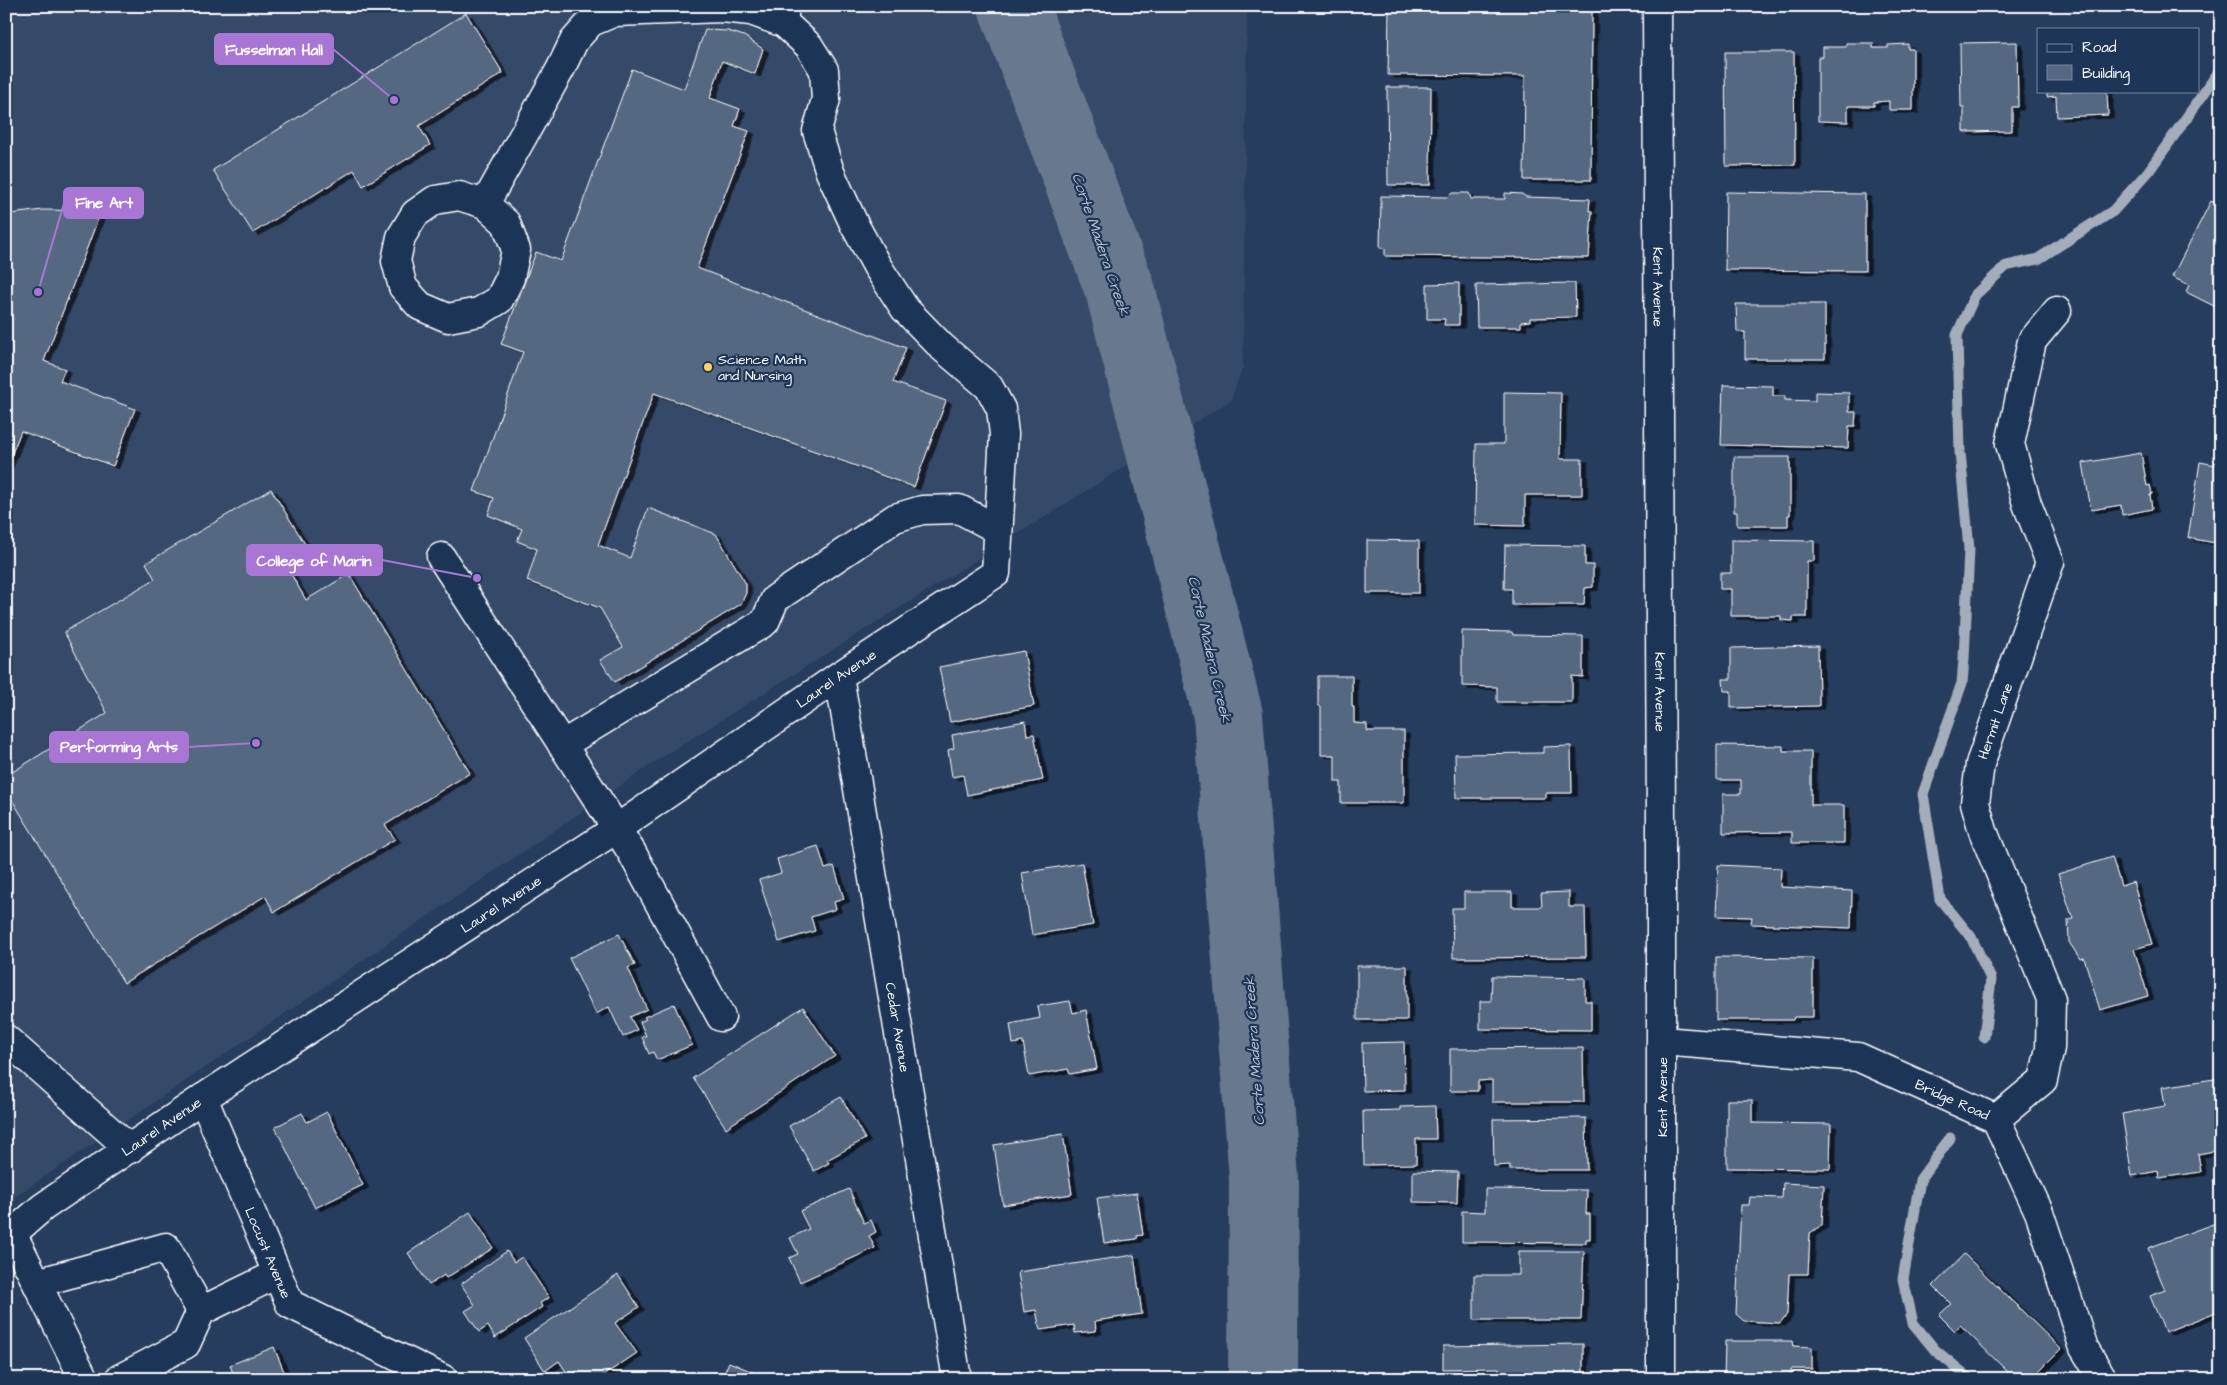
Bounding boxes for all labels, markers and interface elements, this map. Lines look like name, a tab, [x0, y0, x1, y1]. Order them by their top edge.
legend	[2037, 28, 2200, 92]
callout: Fusselman Hall	[215, 34, 333, 64]
text: Road	[2082, 37, 2117, 58]
text: Fusselman Hall	[225, 40, 324, 61]
text: Building	[2082, 63, 2130, 85]
water label: Corte Madera Creek	[1066, 170, 1135, 319]
callout: Fine Art	[64, 188, 143, 218]
text: Fine Art	[75, 193, 134, 214]
street label: Kent Avenue	[1647, 247, 1668, 327]
place label: Science Math and Nursing	[718, 350, 806, 386]
marker: Science Math and Nursing	[702, 361, 714, 373]
callout: College of Marin	[247, 545, 382, 575]
text: College of Marin	[256, 551, 372, 574]
water label: Corte Madera Creek	[1182, 574, 1237, 725]
street label: Laurel Avenue	[793, 645, 881, 713]
street label: Kent Avenue	[1649, 652, 1670, 732]
street label: Hermit Lane	[1973, 680, 2018, 762]
callout: Performing Arts	[50, 732, 188, 762]
text: Performing Arts	[60, 737, 179, 760]
street label: Laurel Avenue	[457, 871, 546, 938]
water label: Corte Madera Creek	[1239, 975, 1270, 1126]
street label: Cedar Avenue	[880, 981, 914, 1074]
street label: Kent Avenue	[1653, 1057, 1673, 1137]
street label: Bridge Road	[1911, 1075, 1992, 1126]
street label: Laurel Avenue	[118, 1093, 206, 1162]
street label: Locust Avenue	[239, 1204, 296, 1302]

